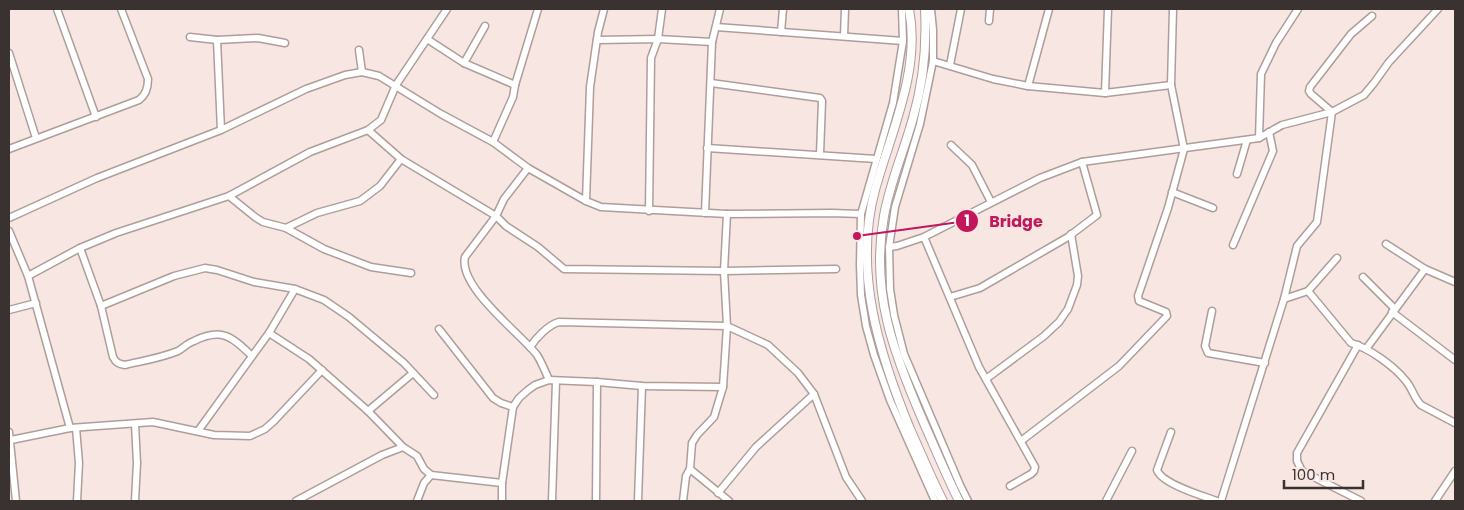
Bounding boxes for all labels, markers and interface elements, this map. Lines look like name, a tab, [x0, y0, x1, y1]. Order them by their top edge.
callout: Bridge	[954, 206, 1053, 237]
text: 1	[964, 210, 970, 231]
text: Bridge	[989, 210, 1043, 233]
scale bar	[1284, 458, 1363, 490]
text: 100 m	[1292, 464, 1335, 485]

